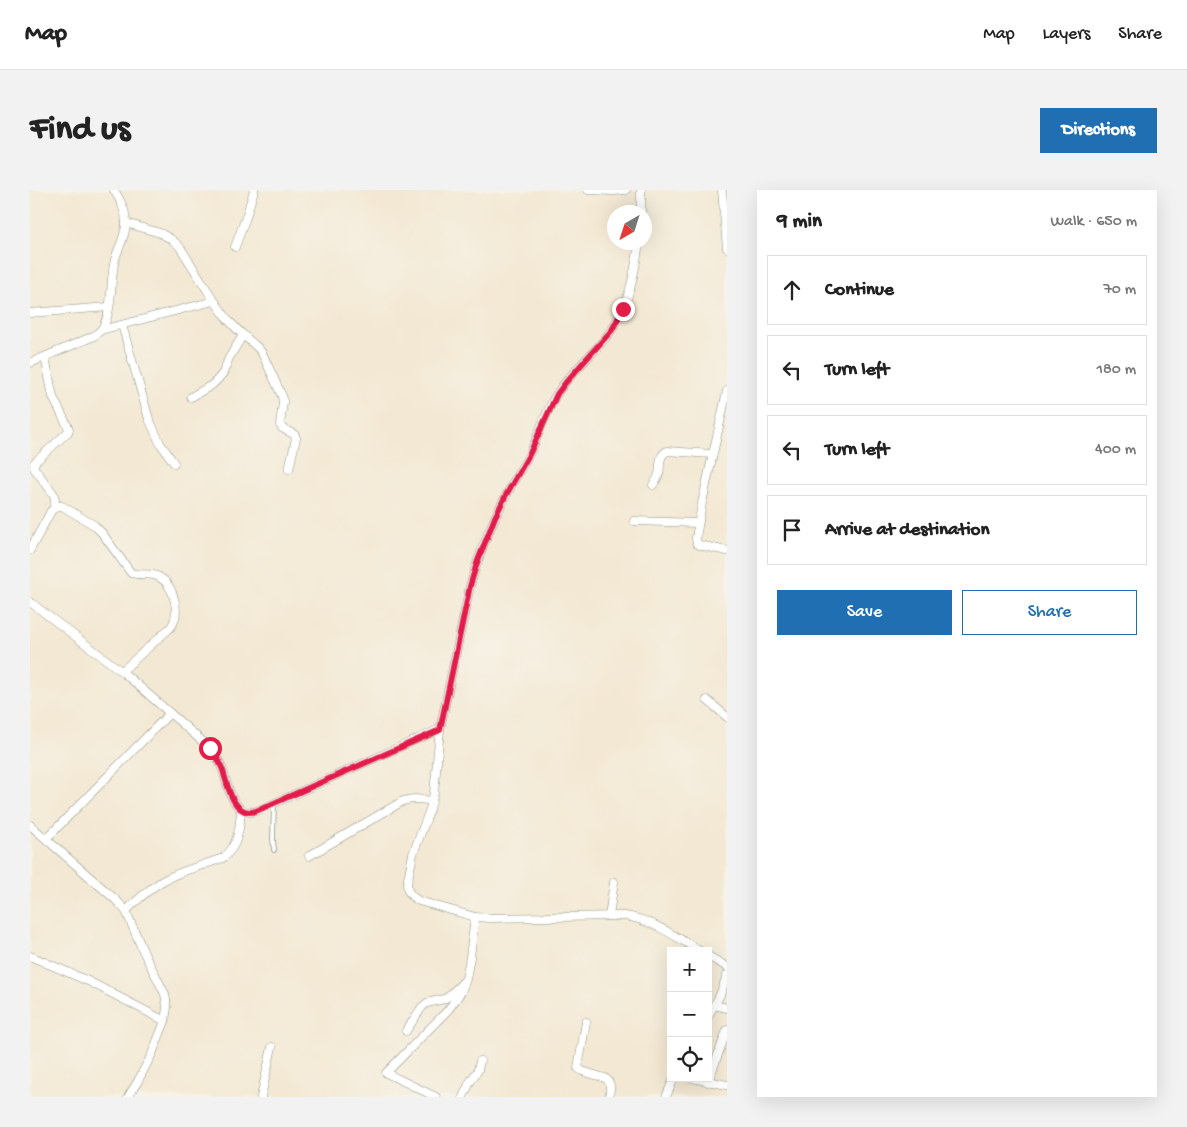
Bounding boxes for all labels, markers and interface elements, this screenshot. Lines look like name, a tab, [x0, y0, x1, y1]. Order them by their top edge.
text: Map	[25, 20, 67, 49]
text: Map	[983, 24, 1015, 45]
text: Layers	[1043, 24, 1090, 45]
text: Share	[1118, 24, 1162, 45]
button: Directions	[1040, 108, 1157, 153]
text: Find us	[30, 110, 130, 151]
north arrow	[607, 205, 652, 250]
text: 9 min	[777, 210, 822, 235]
text: Walk · 650 m	[1051, 213, 1137, 232]
icon: ahead	[778, 276, 806, 304]
text: Continue	[825, 279, 894, 302]
text: 70 m	[1103, 281, 1136, 300]
route end	[612, 298, 635, 321]
icon: left	[778, 356, 806, 384]
text: Turn left	[825, 359, 889, 382]
text: 180 m	[1097, 361, 1136, 380]
icon: left	[778, 436, 806, 464]
text: Turn left	[825, 439, 889, 462]
text: 400 m	[1095, 441, 1136, 460]
icon: arrive	[778, 516, 806, 544]
text: Arrive at destination	[825, 519, 989, 542]
button: Save	[777, 590, 952, 635]
button: Share	[962, 590, 1137, 635]
route start	[199, 737, 222, 760]
map controls	[667, 947, 712, 1082]
button: +	[667, 947, 712, 992]
button: −	[667, 992, 712, 1037]
button: locate	[667, 1037, 712, 1082]

